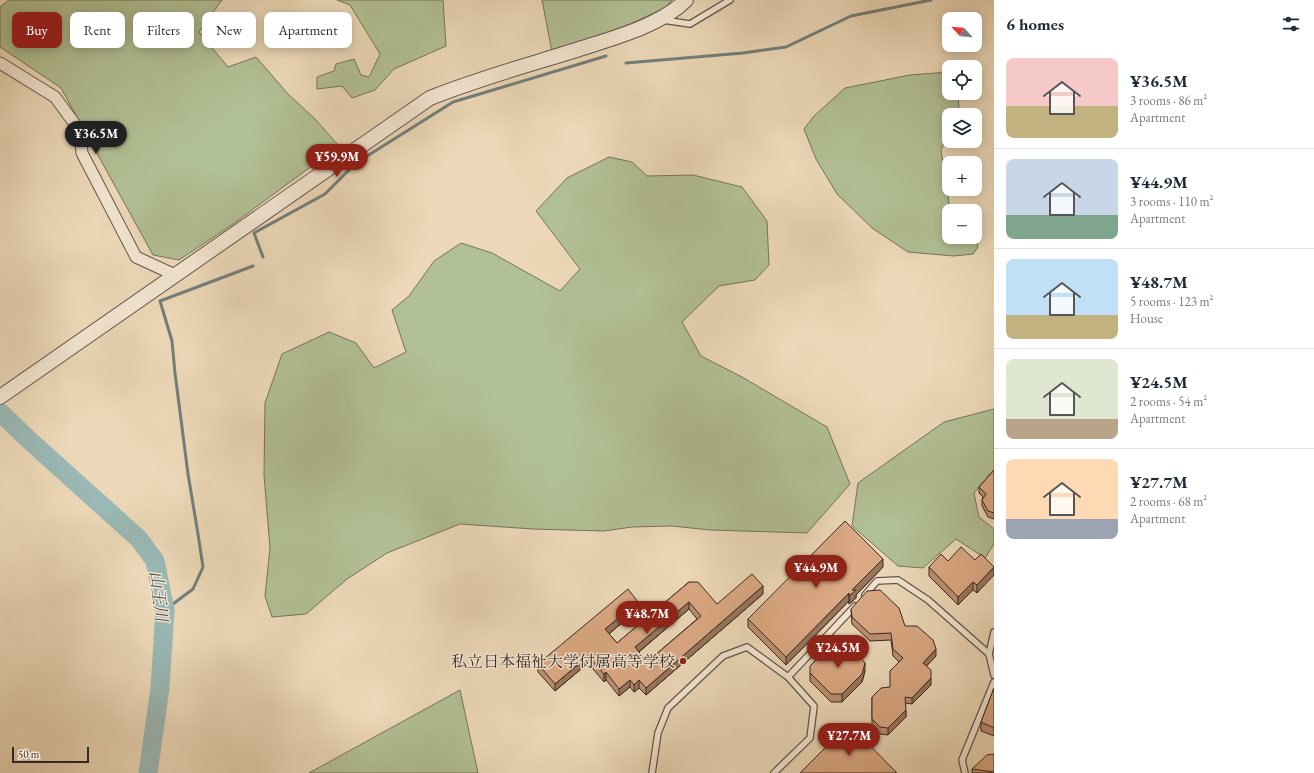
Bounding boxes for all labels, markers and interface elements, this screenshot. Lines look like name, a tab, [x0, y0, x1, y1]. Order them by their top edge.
chip: Buy	[12, 12, 62, 48]
chip: Rent	[70, 12, 125, 48]
chip: Filters	[133, 12, 194, 48]
chip: New	[202, 12, 256, 48]
chip: Apartment	[264, 12, 352, 48]
north arrow	[942, 12, 982, 52]
map controls	[942, 12, 982, 244]
text: 6 homes	[1006, 13, 1064, 35]
icon: filters	[1280, 13, 1302, 35]
button: locate	[942, 60, 982, 100]
text: ¥36.5M	[1130, 70, 1188, 92]
icon: home	[1038, 74, 1086, 122]
text: 3 rooms · 86 m²	[1130, 92, 1207, 109]
button: layers	[942, 108, 982, 148]
text: Apartment	[1130, 109, 1185, 126]
pin: ¥36.5M	[63, 121, 129, 155]
text: ¥36.5M	[74, 125, 118, 142]
pin: ¥59.9M	[304, 144, 370, 178]
text: ¥59.9M	[315, 148, 359, 165]
button: +	[942, 156, 982, 196]
text: ¥44.9M	[1130, 171, 1188, 193]
icon: home	[1038, 175, 1086, 223]
text: 3 rooms · 110 m²	[1130, 193, 1214, 210]
button: −	[942, 204, 982, 244]
text: Apartment	[1130, 210, 1185, 227]
text: ¥48.7M	[1130, 271, 1188, 293]
icon: home	[1038, 275, 1086, 323]
text: 5 rooms · 123 m²	[1130, 293, 1214, 310]
text: House	[1130, 310, 1163, 327]
text: ¥24.5M	[1130, 371, 1188, 393]
icon: home	[1038, 375, 1086, 423]
text: 2 rooms · 54 m²	[1130, 393, 1207, 410]
text: Apartment	[1130, 410, 1185, 427]
text: ¥27.7M	[1130, 471, 1188, 493]
icon: home	[1038, 475, 1086, 523]
text: 2 rooms · 68 m²	[1130, 493, 1207, 510]
text: Apartment	[1130, 510, 1185, 527]
pin: ¥44.9M	[783, 555, 849, 589]
text: ¥44.9M	[794, 559, 838, 576]
water label: 山王川	[145, 569, 173, 625]
pin: ¥48.7M	[614, 601, 680, 635]
text: ¥48.7M	[625, 605, 669, 622]
pin: ¥24.5M	[805, 635, 871, 669]
text: ¥24.5M	[816, 639, 860, 656]
place label: 私立日本福祉大学付属高等学校	[451, 651, 675, 672]
marker: 私立日本福祉大学付属高等学校	[678, 656, 688, 666]
pin: ¥27.7M	[816, 723, 882, 757]
text: ¥27.7M	[827, 727, 871, 744]
scale bar	[12, 745, 89, 764]
text: 50 m	[18, 747, 39, 761]

